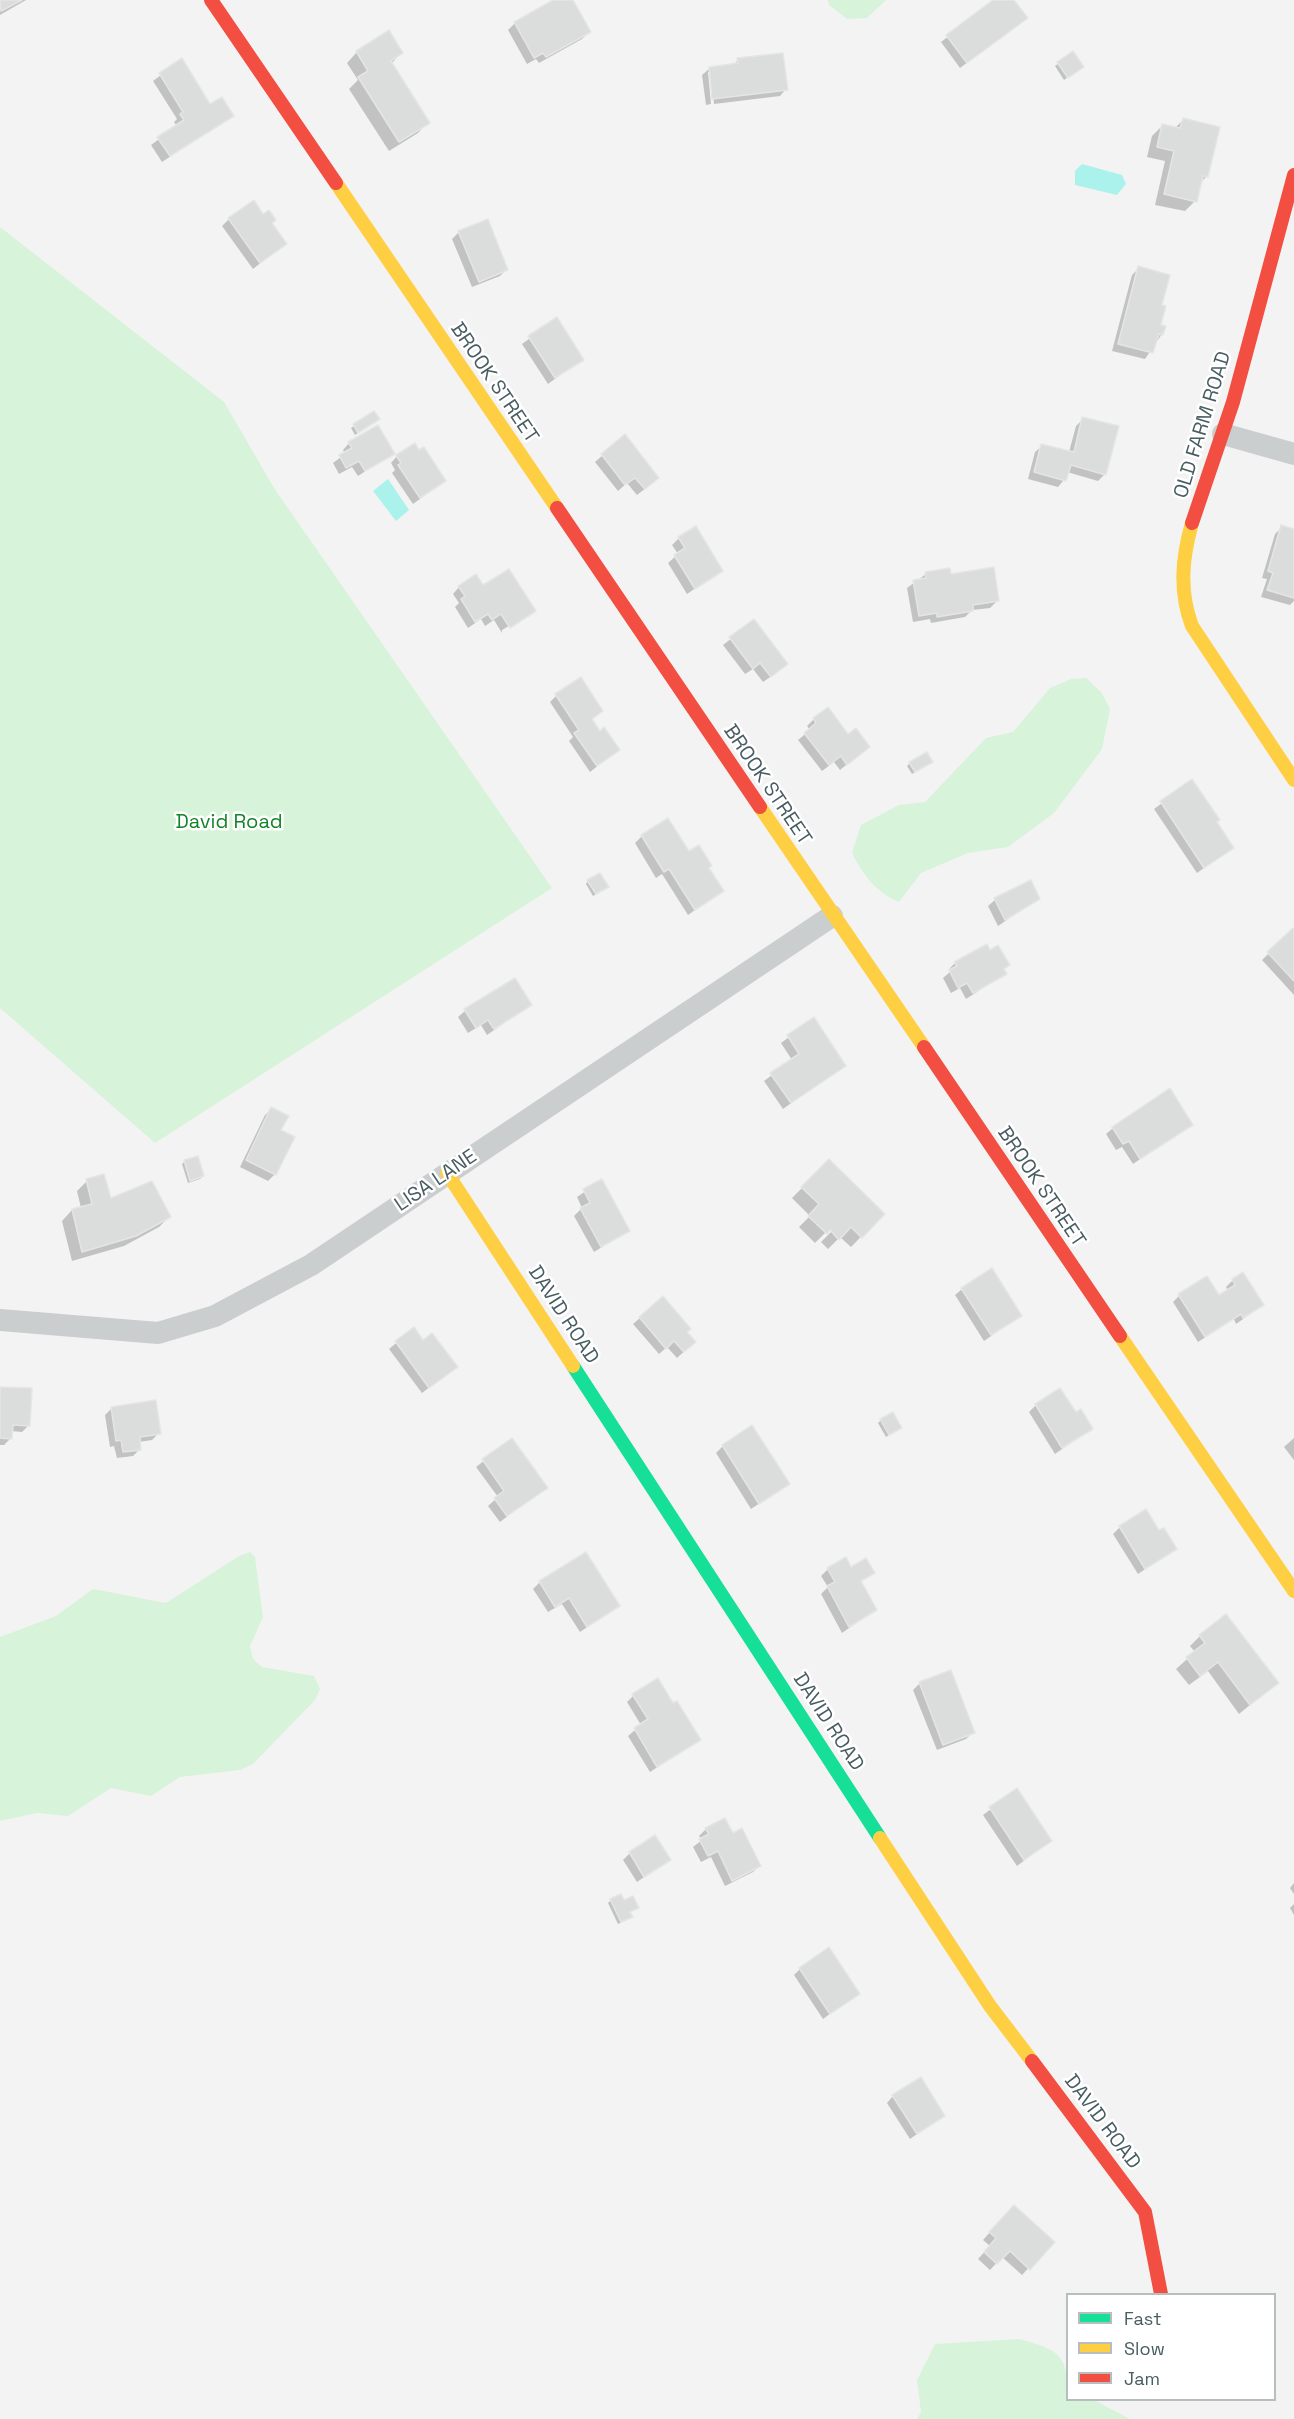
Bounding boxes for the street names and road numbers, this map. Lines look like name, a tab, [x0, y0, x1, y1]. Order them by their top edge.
street label: BROOK STREET	[445, 318, 543, 448]
street label: OLD FARM ROAD	[1169, 349, 1237, 501]
street label: BROOK STREET	[718, 720, 816, 850]
street label: BROOK STREET	[992, 1122, 1090, 1252]
street label: LISA LANE	[390, 1145, 482, 1217]
street label: DAVID ROAD	[522, 1262, 604, 1368]
street label: DAVID ROAD	[787, 1669, 869, 1775]
street label: DAVID ROAD	[1059, 2070, 1145, 2174]

